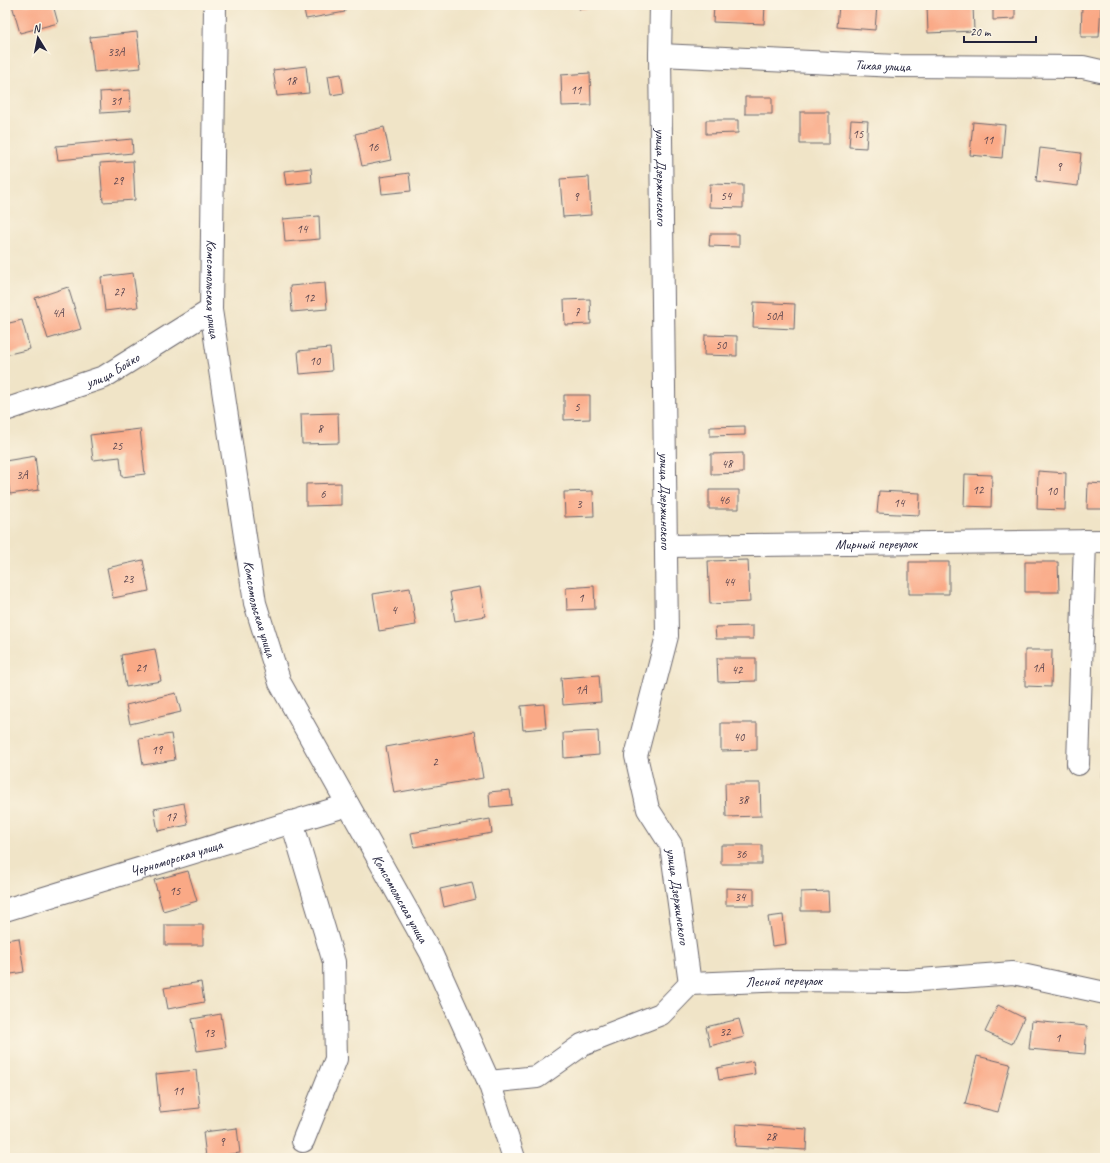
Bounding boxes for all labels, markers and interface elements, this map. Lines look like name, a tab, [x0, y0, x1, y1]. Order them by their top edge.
north arrow	[18, 18, 58, 58]
scale bar	[964, 18, 1036, 44]
text: N	[32, 20, 43, 36]
text: 20 m	[970, 24, 992, 40]
house number: 33А	[108, 44, 125, 60]
street label: Тихая улица	[855, 56, 912, 75]
house number: 18	[286, 73, 298, 89]
house number: 11	[571, 82, 582, 98]
house number: 31	[111, 93, 122, 109]
house number: 15	[853, 126, 864, 142]
street label: улица Дзержинского	[652, 127, 670, 227]
house number: 11	[983, 132, 994, 148]
house number: 16	[368, 139, 379, 155]
house number: 9	[1056, 159, 1063, 175]
house number: 29	[113, 173, 125, 189]
house number: 54	[721, 188, 733, 204]
house number: 9	[573, 189, 580, 205]
house number: 14	[297, 221, 309, 237]
street label: Комсомольская улица	[202, 239, 223, 341]
house number: 27	[114, 284, 125, 300]
house number: 12	[304, 290, 316, 306]
house number: 7	[574, 304, 580, 320]
house number: 4А	[52, 305, 65, 321]
house number: 50А	[766, 308, 783, 324]
house number: 50	[716, 337, 728, 353]
street label: улица Бойко	[83, 349, 143, 392]
house number: 10	[310, 353, 322, 369]
house number: 5	[574, 399, 580, 415]
house number: 8	[317, 421, 324, 437]
house number: 25	[112, 438, 123, 454]
street label: улица Дзержинского	[656, 451, 674, 551]
house number: 48	[722, 456, 734, 472]
house number: 3А	[16, 467, 29, 483]
house number: 12	[973, 482, 985, 498]
house number: 10	[1047, 483, 1059, 499]
house number: 6	[320, 486, 326, 502]
house number: 46	[719, 492, 730, 508]
house number: 14	[894, 495, 906, 511]
house number: 3	[576, 496, 583, 512]
street label: Мирный переулок	[835, 535, 919, 553]
street label: Комсомольская улица	[240, 560, 280, 661]
house number: 23	[123, 571, 135, 587]
house number: 44	[724, 574, 736, 590]
house number: 1	[578, 590, 584, 606]
house number: 4	[391, 602, 398, 618]
house number: 21	[136, 660, 147, 676]
house number: 1А	[1032, 660, 1045, 676]
house number: 42	[732, 662, 744, 678]
house number: 1А	[575, 682, 588, 698]
house number: 40	[734, 729, 746, 745]
house number: 19	[152, 742, 164, 758]
house number: 2	[432, 754, 439, 770]
house number: 38	[738, 792, 750, 808]
house number: 17	[166, 809, 177, 825]
street label: Черноморская улица	[128, 836, 226, 880]
street label: улица Дзержинского	[662, 846, 693, 947]
house number: 36	[736, 846, 747, 862]
street label: Комсомольская улица	[369, 851, 432, 947]
house number: 15	[170, 883, 181, 899]
house number: 34	[735, 889, 747, 905]
street label: Лесной переулок	[745, 972, 824, 991]
house number: 32	[720, 1024, 732, 1040]
house number: 13	[204, 1025, 216, 1041]
house number: 1	[1055, 1030, 1061, 1046]
house number: 11	[173, 1083, 184, 1099]
house number: 28	[766, 1129, 778, 1145]
house number: 9	[219, 1134, 226, 1150]

